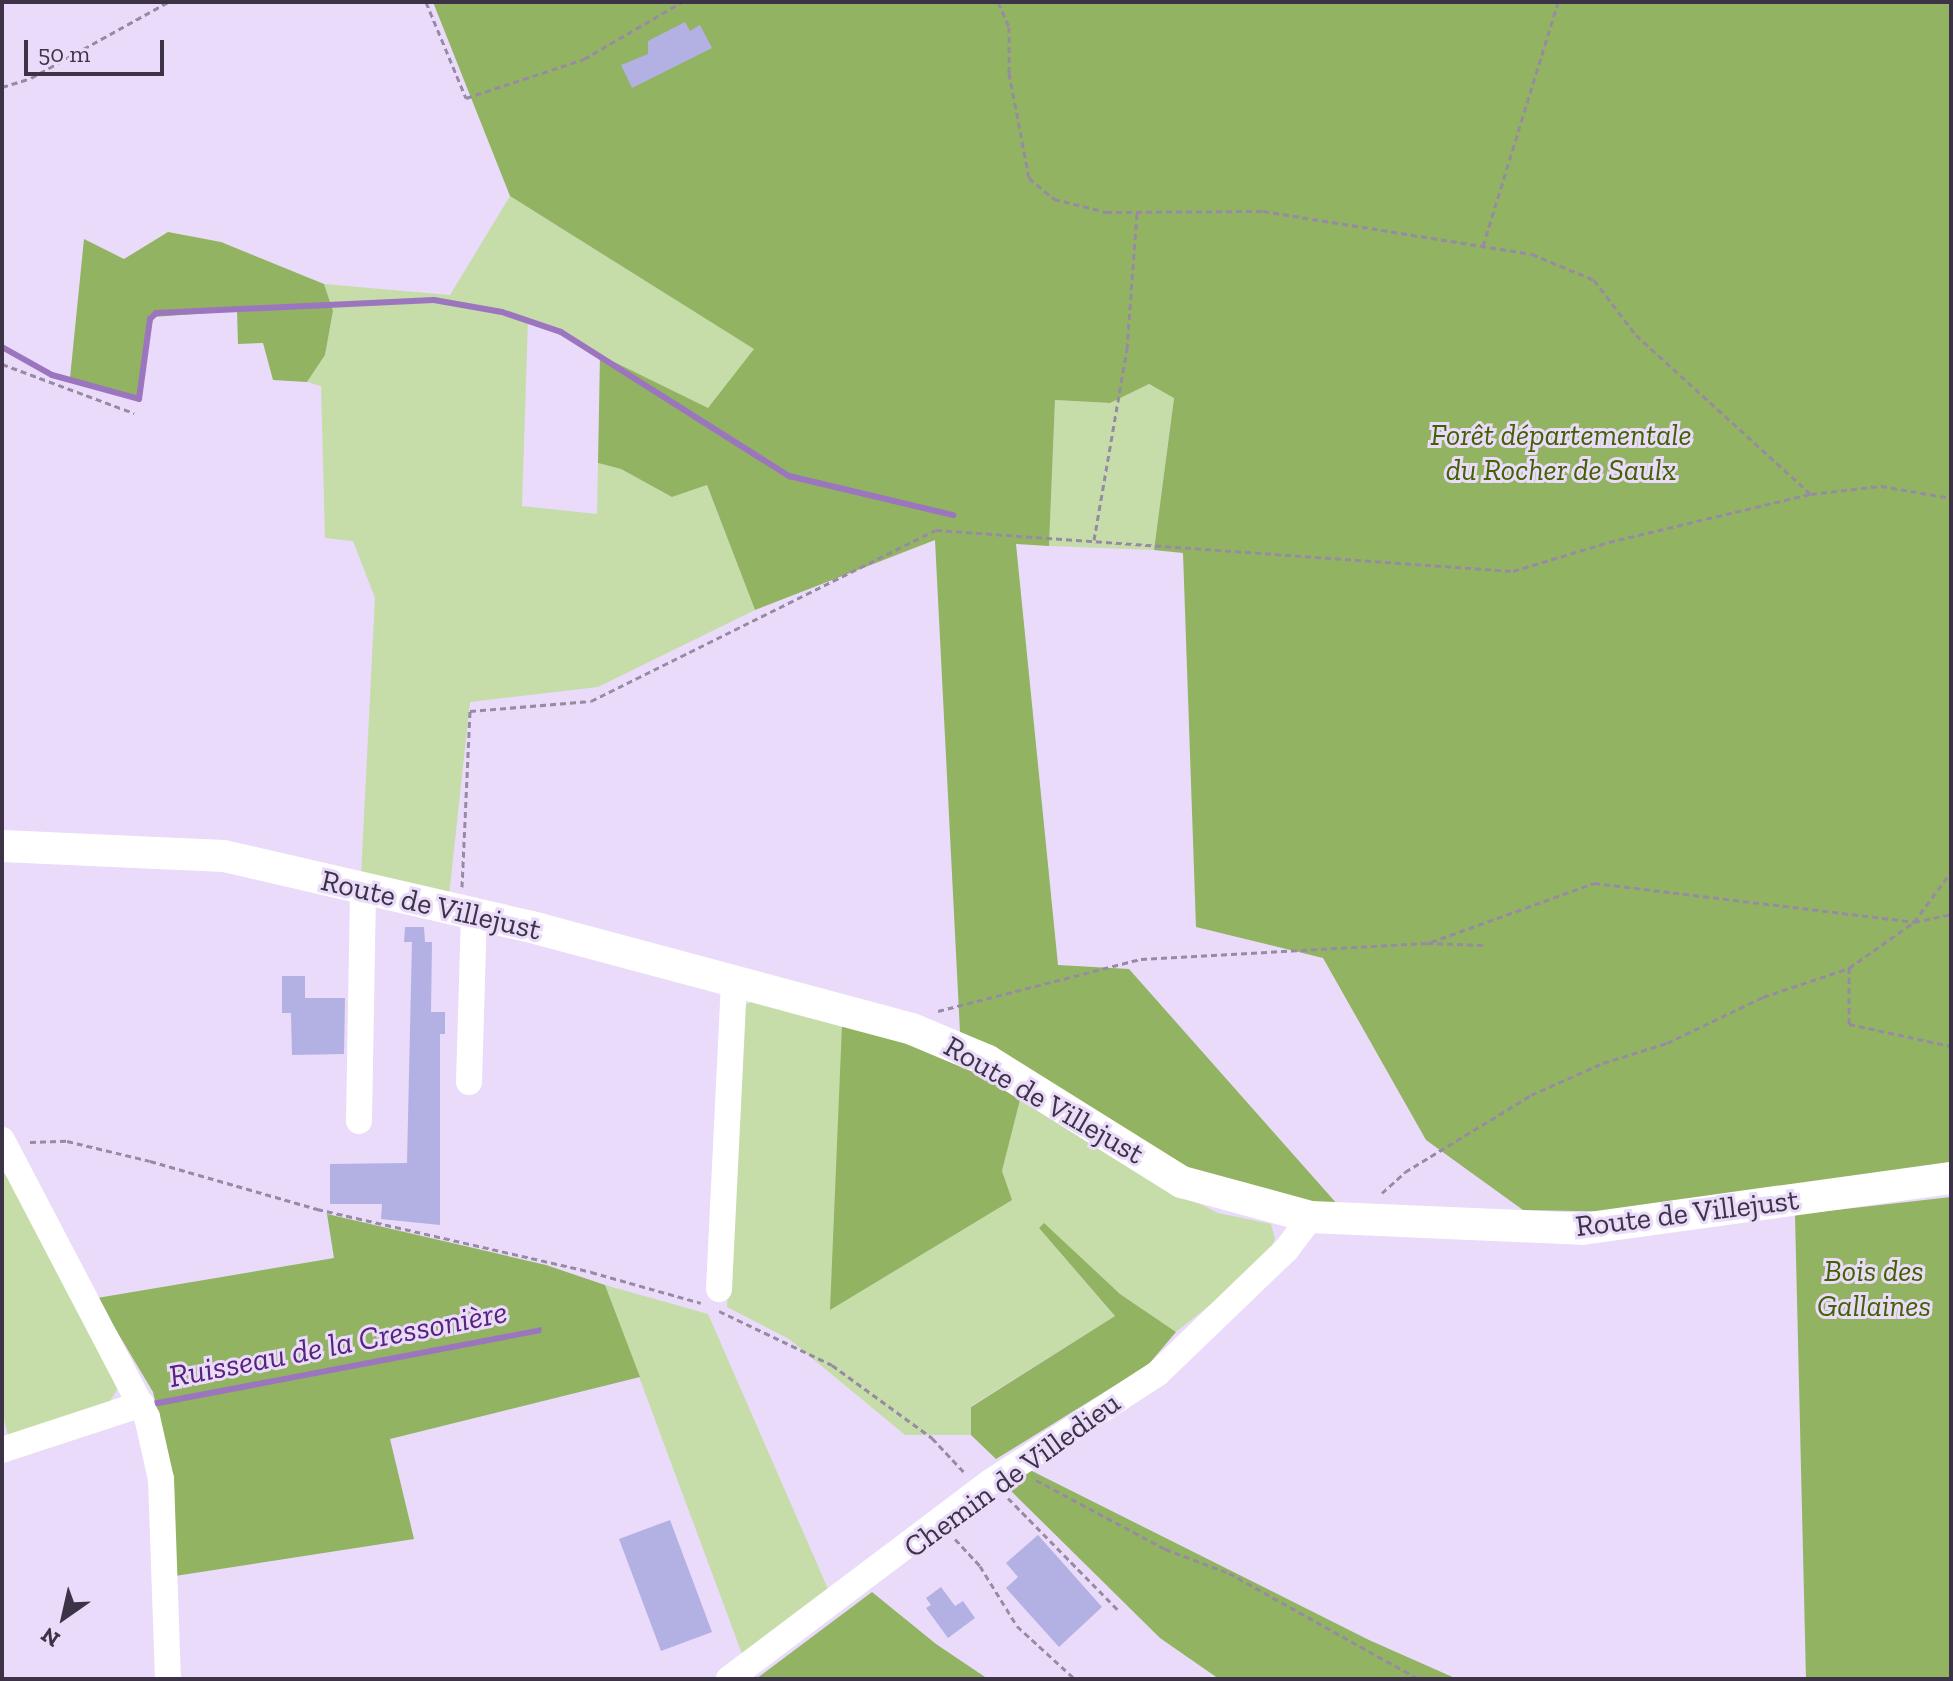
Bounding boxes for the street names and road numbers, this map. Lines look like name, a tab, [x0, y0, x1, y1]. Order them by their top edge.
street label: Route de Villejust	[317, 862, 545, 948]
street label: Route de Villejust	[937, 1028, 1151, 1172]
street label: Route de Villejust	[1573, 1181, 1801, 1245]
street label: Chemin de Villedieu	[897, 1384, 1127, 1566]

